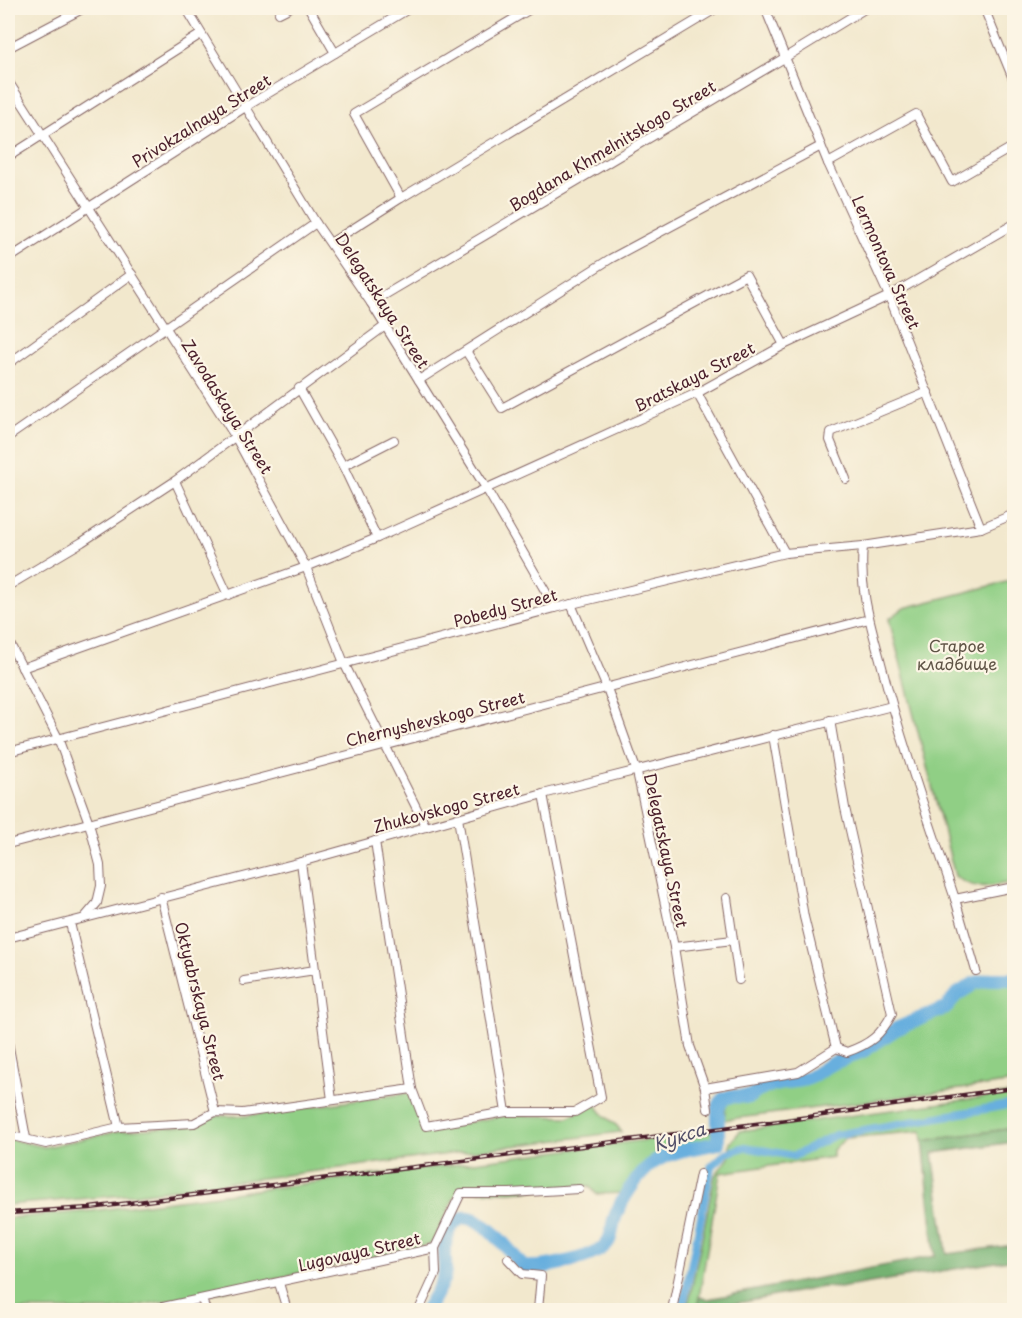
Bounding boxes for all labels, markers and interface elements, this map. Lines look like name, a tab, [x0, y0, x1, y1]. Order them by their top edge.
street label: Privokzalnaya Street	[127, 67, 276, 173]
street label: Bogdana Khmelnitskogo Street	[504, 73, 720, 216]
street label: Lermontova Street	[847, 191, 927, 333]
street label: Delegatskaya Street	[330, 227, 436, 373]
street label: Zavodaskaya Street	[177, 334, 280, 479]
street label: Bratskaya Street	[629, 335, 759, 417]
street label: Pobedy Street	[450, 581, 560, 632]
park label: Старое кладбище	[917, 633, 997, 675]
street label: Chernyshevskogo Street	[343, 684, 528, 752]
street label: Delegatskaya Street	[639, 770, 695, 930]
street label: Zhukovskogo Street	[370, 776, 522, 838]
street label: Oktyabrskaya Street	[170, 919, 232, 1083]
water label: Кукса	[649, 1114, 710, 1158]
street label: Lugovaya Street	[296, 1225, 423, 1277]

